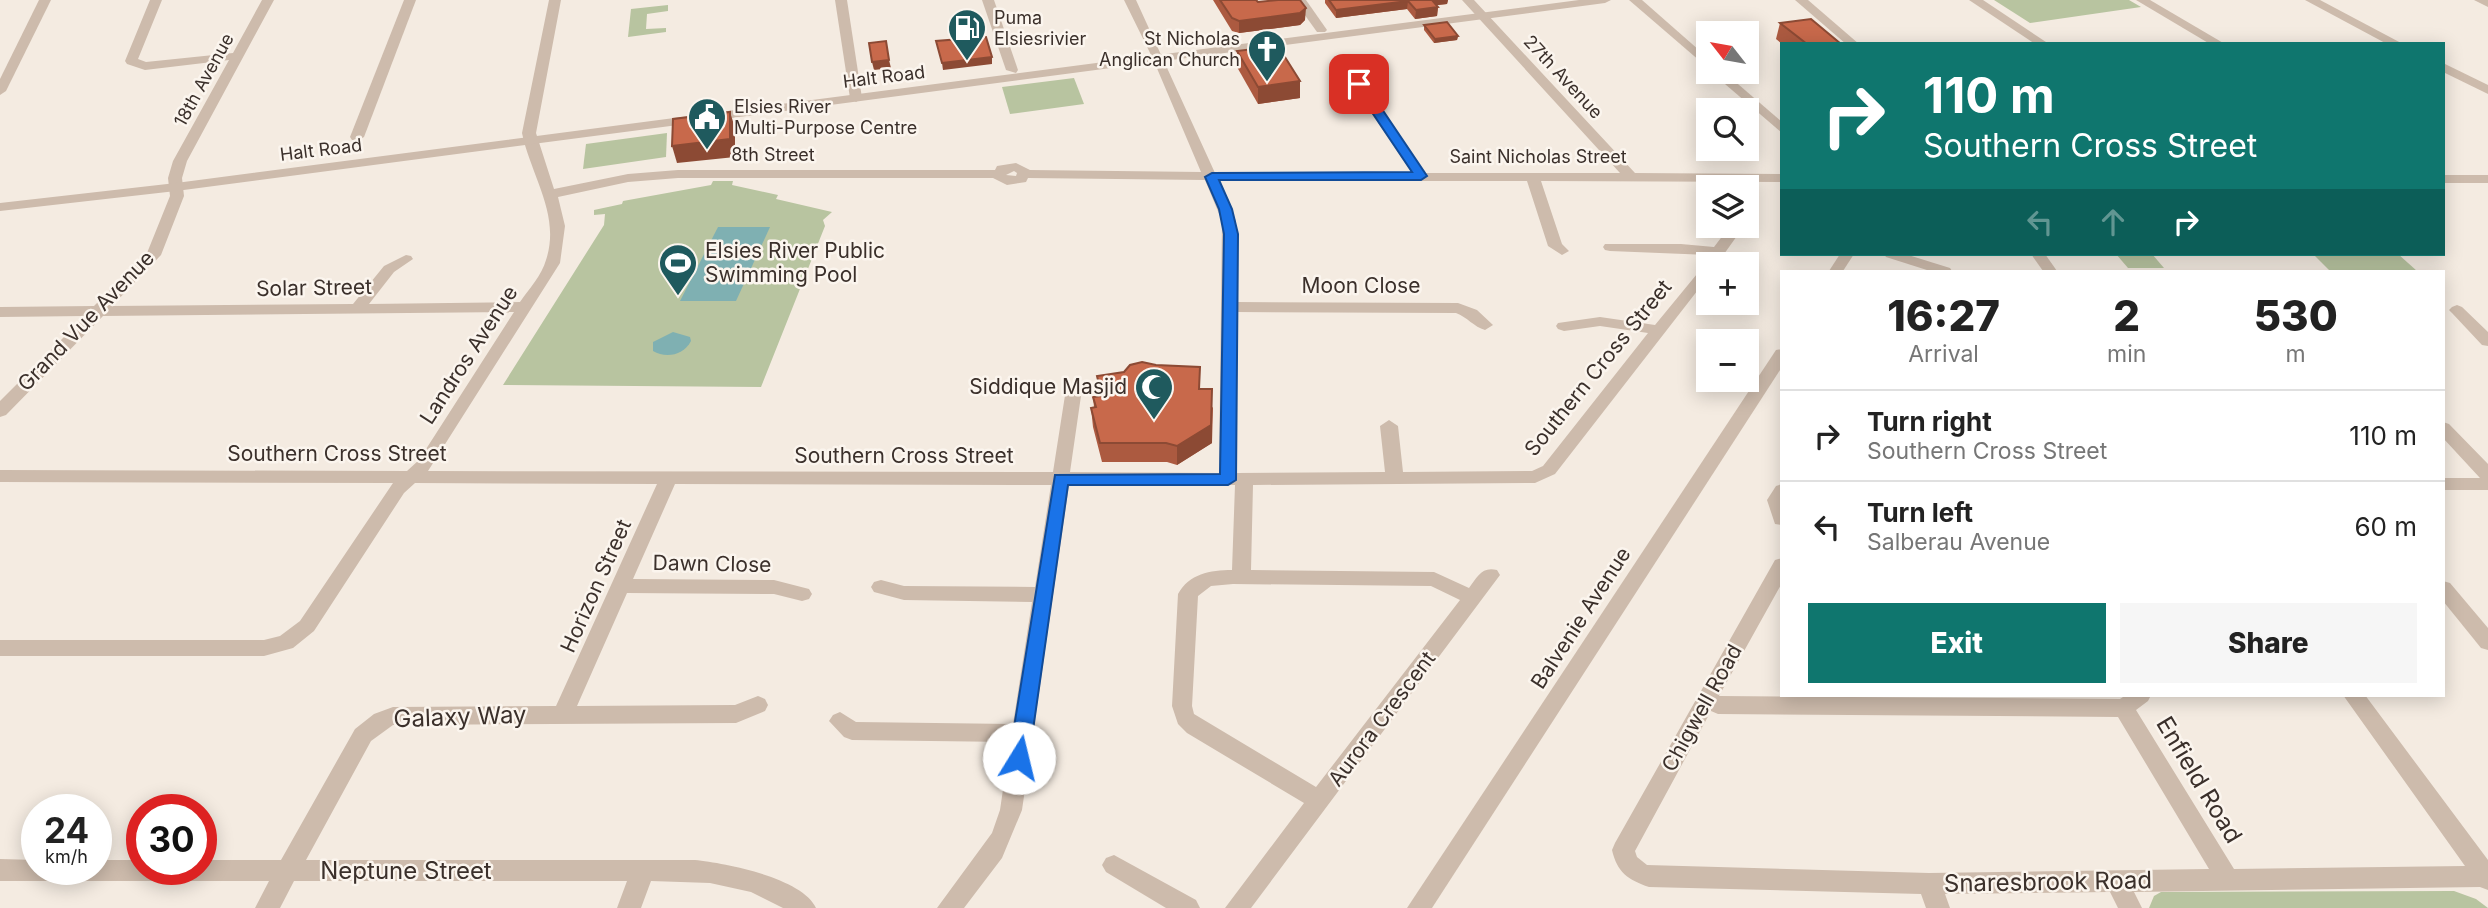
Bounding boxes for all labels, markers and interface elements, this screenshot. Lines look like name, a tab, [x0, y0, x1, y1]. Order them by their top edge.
fuel station icon: Puma Elsiesrivier	[946, 7, 988, 62]
place label: Puma Elsiesrivier	[994, 7, 1086, 49]
north arrow	[1696, 21, 1759, 84]
map controls	[1696, 21, 1759, 392]
place label: St Nicholas Anglican Church	[1099, 28, 1240, 70]
church icon: St Nicholas Anglican Church	[1246, 28, 1288, 83]
street label: 18th Avenue	[169, 30, 238, 130]
street label: 27th Avenue	[1520, 31, 1607, 123]
pin	[1329, 54, 1389, 114]
street label: Halt Road	[842, 61, 926, 92]
icon: arrive	[1340, 65, 1378, 103]
text: 110 m	[1923, 66, 2055, 125]
icon: right	[1808, 70, 1899, 161]
public building icon: Elsies River Multi-Purpose Centre	[686, 96, 728, 151]
place label: Elsies River Multi-Purpose Centre	[734, 96, 917, 138]
button: search	[1696, 98, 1759, 161]
text: Southern Cross Street	[1923, 126, 2257, 165]
street label: Halt Road	[279, 134, 363, 165]
street label: 8th Street	[731, 144, 815, 165]
street label: Saint Nicholas Street	[1449, 146, 1627, 167]
button: layers	[1696, 175, 1759, 238]
icon: left	[2021, 203, 2059, 241]
icon: ahead	[2094, 203, 2132, 241]
icon: right	[2167, 203, 2205, 241]
place label: Elsies River Public Swimming Pool	[705, 238, 885, 287]
sports icon: Elsies River Public Swimming Pool	[657, 242, 699, 297]
street label: Grand Vue Avenue	[12, 245, 159, 396]
button: +	[1696, 252, 1759, 315]
street label: Moon Close	[1302, 273, 1420, 298]
street label: Solar Street	[256, 274, 372, 301]
street label: Southern Cross Street	[1519, 274, 1676, 461]
street label: Landros Avenue	[415, 281, 523, 429]
text: 16:27	[1887, 290, 2000, 341]
text: 2	[2113, 290, 2140, 341]
text: 530	[2254, 290, 2338, 341]
button: −	[1696, 329, 1759, 392]
text: Arrival	[1908, 340, 1979, 368]
text: min	[2107, 340, 2146, 368]
text: m	[2286, 340, 2306, 368]
mosque icon: Siddique Masjid	[1133, 366, 1175, 421]
place label: Siddique Masjid	[969, 374, 1127, 399]
text: Turn right	[1867, 406, 1992, 437]
icon: right	[1808, 417, 1846, 455]
text: 110 m	[2349, 420, 2417, 451]
text: Southern Cross Street	[1867, 437, 2107, 465]
street label: Southern Cross Street	[227, 441, 447, 466]
street label: Southern Cross Street	[794, 443, 1014, 468]
text: Turn left	[1867, 497, 1973, 528]
icon: left	[1808, 508, 1846, 546]
text: 60 m	[2354, 511, 2417, 542]
street label: Horizon Street	[555, 515, 636, 656]
text: Salberau Avenue	[1867, 528, 2050, 556]
street label: Balvenie Avenue	[1526, 542, 1636, 693]
street label: Dawn Close	[652, 550, 772, 577]
button: Exit	[1808, 603, 2106, 683]
button: Share	[2120, 603, 2417, 683]
street label: Chigwell Road	[1656, 640, 1747, 776]
street label: Aurora Crescent	[1323, 646, 1441, 791]
street label: Galaxy Way	[393, 700, 527, 733]
street label: Enfield Road	[2150, 711, 2249, 848]
position arrow	[982, 721, 1056, 795]
speed limit sign: 30	[126, 794, 217, 885]
text: 24	[44, 809, 89, 851]
text: km/h	[45, 846, 88, 867]
street label: Neptune Street	[320, 856, 492, 885]
street label: Snaresbrook Road	[1944, 865, 2152, 898]

